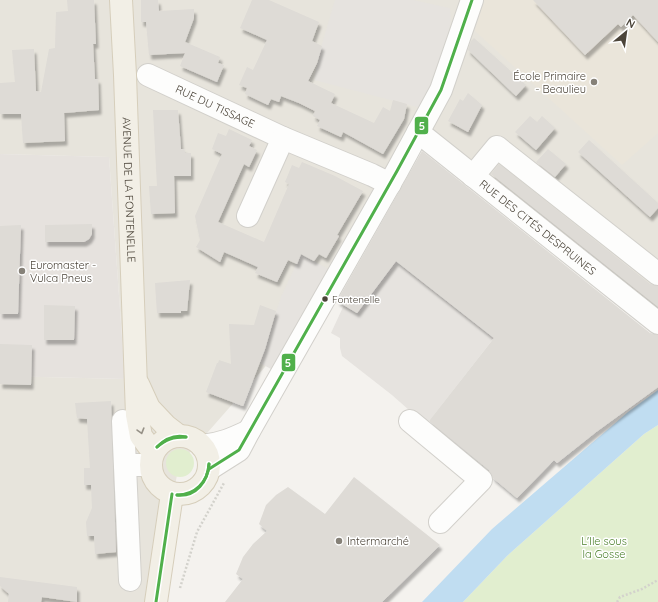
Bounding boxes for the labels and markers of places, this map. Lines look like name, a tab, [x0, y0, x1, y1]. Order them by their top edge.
place label: École Primaire - Beaulieu	[513, 69, 586, 96]
marker: École Primaire - Beaulieu	[589, 77, 599, 87]
place label: Euromaster - Vulca Pneus	[30, 258, 96, 285]
marker: Euromaster - Vulca Pneus	[17, 266, 27, 276]
place label: Fontenelle	[332, 293, 380, 306]
marker: Fontenelle	[320, 294, 330, 304]
place label: Intermarché	[347, 534, 409, 548]
marker: Intermarché	[334, 536, 344, 546]

